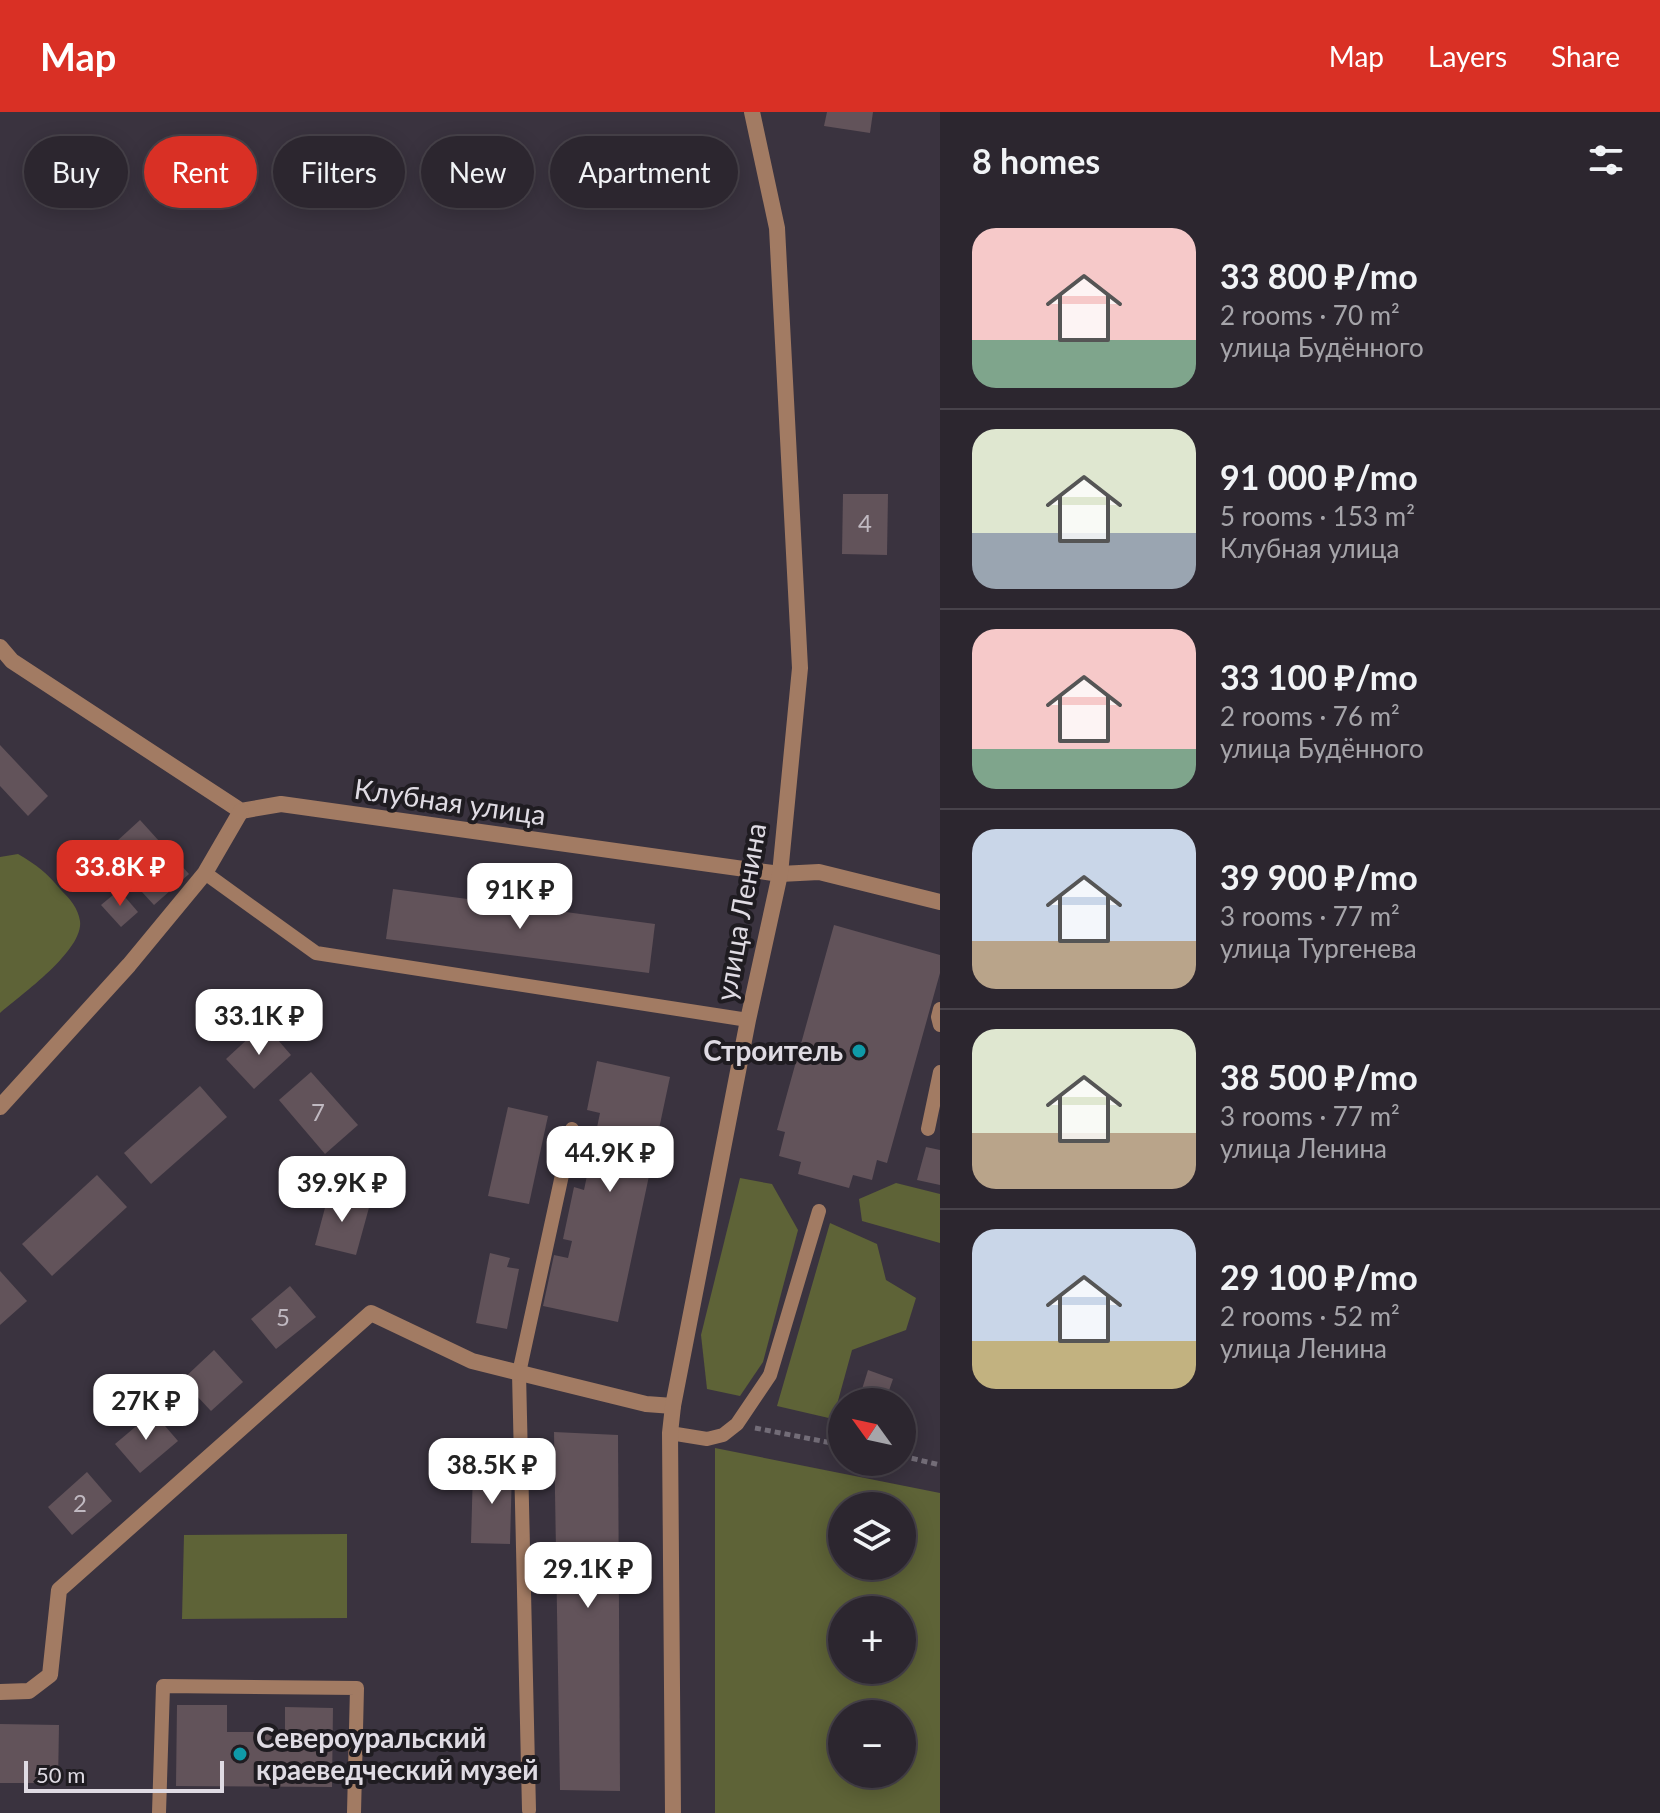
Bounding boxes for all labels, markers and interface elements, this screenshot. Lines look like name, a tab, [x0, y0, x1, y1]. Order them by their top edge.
text: Map	[40, 33, 116, 79]
text: Map	[1329, 39, 1384, 73]
text: Layers	[1428, 39, 1507, 73]
text: Share	[1551, 39, 1620, 73]
chip: Buy	[24, 136, 128, 208]
chip: Rent	[144, 136, 257, 208]
chip: Filters	[273, 136, 405, 208]
chip: New	[421, 136, 534, 208]
chip: Apartment	[550, 136, 738, 208]
icon: filters	[1584, 138, 1628, 182]
text: 8 homes	[972, 140, 1100, 181]
text: 33 800 ₽/mo	[1220, 255, 1418, 296]
icon: home	[1036, 260, 1132, 356]
text: 2 rooms · 70 m²	[1220, 299, 1400, 331]
text: улица Будённого	[1220, 331, 1424, 363]
text: 91 000 ₽/mo	[1220, 456, 1418, 497]
icon: home	[1036, 461, 1132, 557]
text: 5 rooms · 153 m²	[1220, 500, 1415, 532]
house number: 4	[858, 508, 872, 537]
text: Клубная улица	[1220, 532, 1399, 564]
text: 33 100 ₽/mo	[1220, 656, 1418, 697]
icon: home	[1036, 661, 1132, 757]
text: 2 rooms · 76 m²	[1220, 700, 1400, 732]
text: улица Будённого	[1220, 732, 1424, 764]
street label: Клубная улица	[352, 771, 548, 831]
street label: улица Ленина	[708, 820, 772, 1003]
pin: 33.8K ₽	[46, 840, 194, 908]
text: 33.8K ₽	[75, 850, 165, 882]
text: 39 900 ₽/mo	[1220, 856, 1418, 897]
icon: home	[1036, 861, 1132, 957]
pin: 91K ₽	[464, 863, 576, 931]
text: 91K ₽	[485, 873, 555, 905]
text: 3 rooms · 77 m²	[1220, 900, 1400, 932]
text: улица Тургенева	[1220, 932, 1417, 964]
pin: 33.1K ₽	[185, 989, 333, 1057]
text: 33.1K ₽	[214, 999, 304, 1031]
place label: Строитель	[703, 1033, 843, 1067]
marker: Строитель	[850, 1042, 868, 1060]
text: 38 500 ₽/mo	[1220, 1056, 1418, 1097]
icon: home	[1036, 1061, 1132, 1157]
house number: 7	[311, 1097, 325, 1126]
text: 3 rooms · 77 m²	[1220, 1100, 1400, 1132]
pin: 44.9K ₽	[536, 1126, 684, 1194]
text: улица Ленина	[1220, 1132, 1387, 1164]
text: 44.9K ₽	[565, 1136, 655, 1168]
pin: 39.9K ₽	[268, 1156, 416, 1224]
text: 39.9K ₽	[297, 1166, 387, 1198]
text: 29 100 ₽/mo	[1220, 1256, 1418, 1297]
icon: home	[1036, 1261, 1132, 1357]
text: 2 rooms · 52 m²	[1220, 1300, 1400, 1332]
house number: 5	[276, 1302, 290, 1331]
text: улица Ленина	[1220, 1332, 1387, 1364]
pin: 27K ₽	[90, 1374, 202, 1442]
text: 27K ₽	[111, 1384, 181, 1416]
north arrow	[828, 1388, 916, 1476]
map controls	[828, 1388, 916, 1788]
pin: 38.5K ₽	[418, 1438, 566, 1506]
text: 38.5K ₽	[447, 1448, 537, 1480]
house number: 2	[73, 1488, 87, 1517]
button: layers	[828, 1492, 916, 1580]
pin: 29.1K ₽	[514, 1542, 662, 1610]
text: 29.1K ₽	[543, 1552, 633, 1584]
button: +	[828, 1596, 916, 1684]
button: −	[828, 1700, 916, 1788]
place label: Североуральский краеведческий музей	[256, 1720, 539, 1786]
marker: Североуральский краеведческий музей	[231, 1745, 249, 1763]
scale bar	[24, 1757, 224, 1793]
text: 50 m	[36, 1761, 85, 1788]

